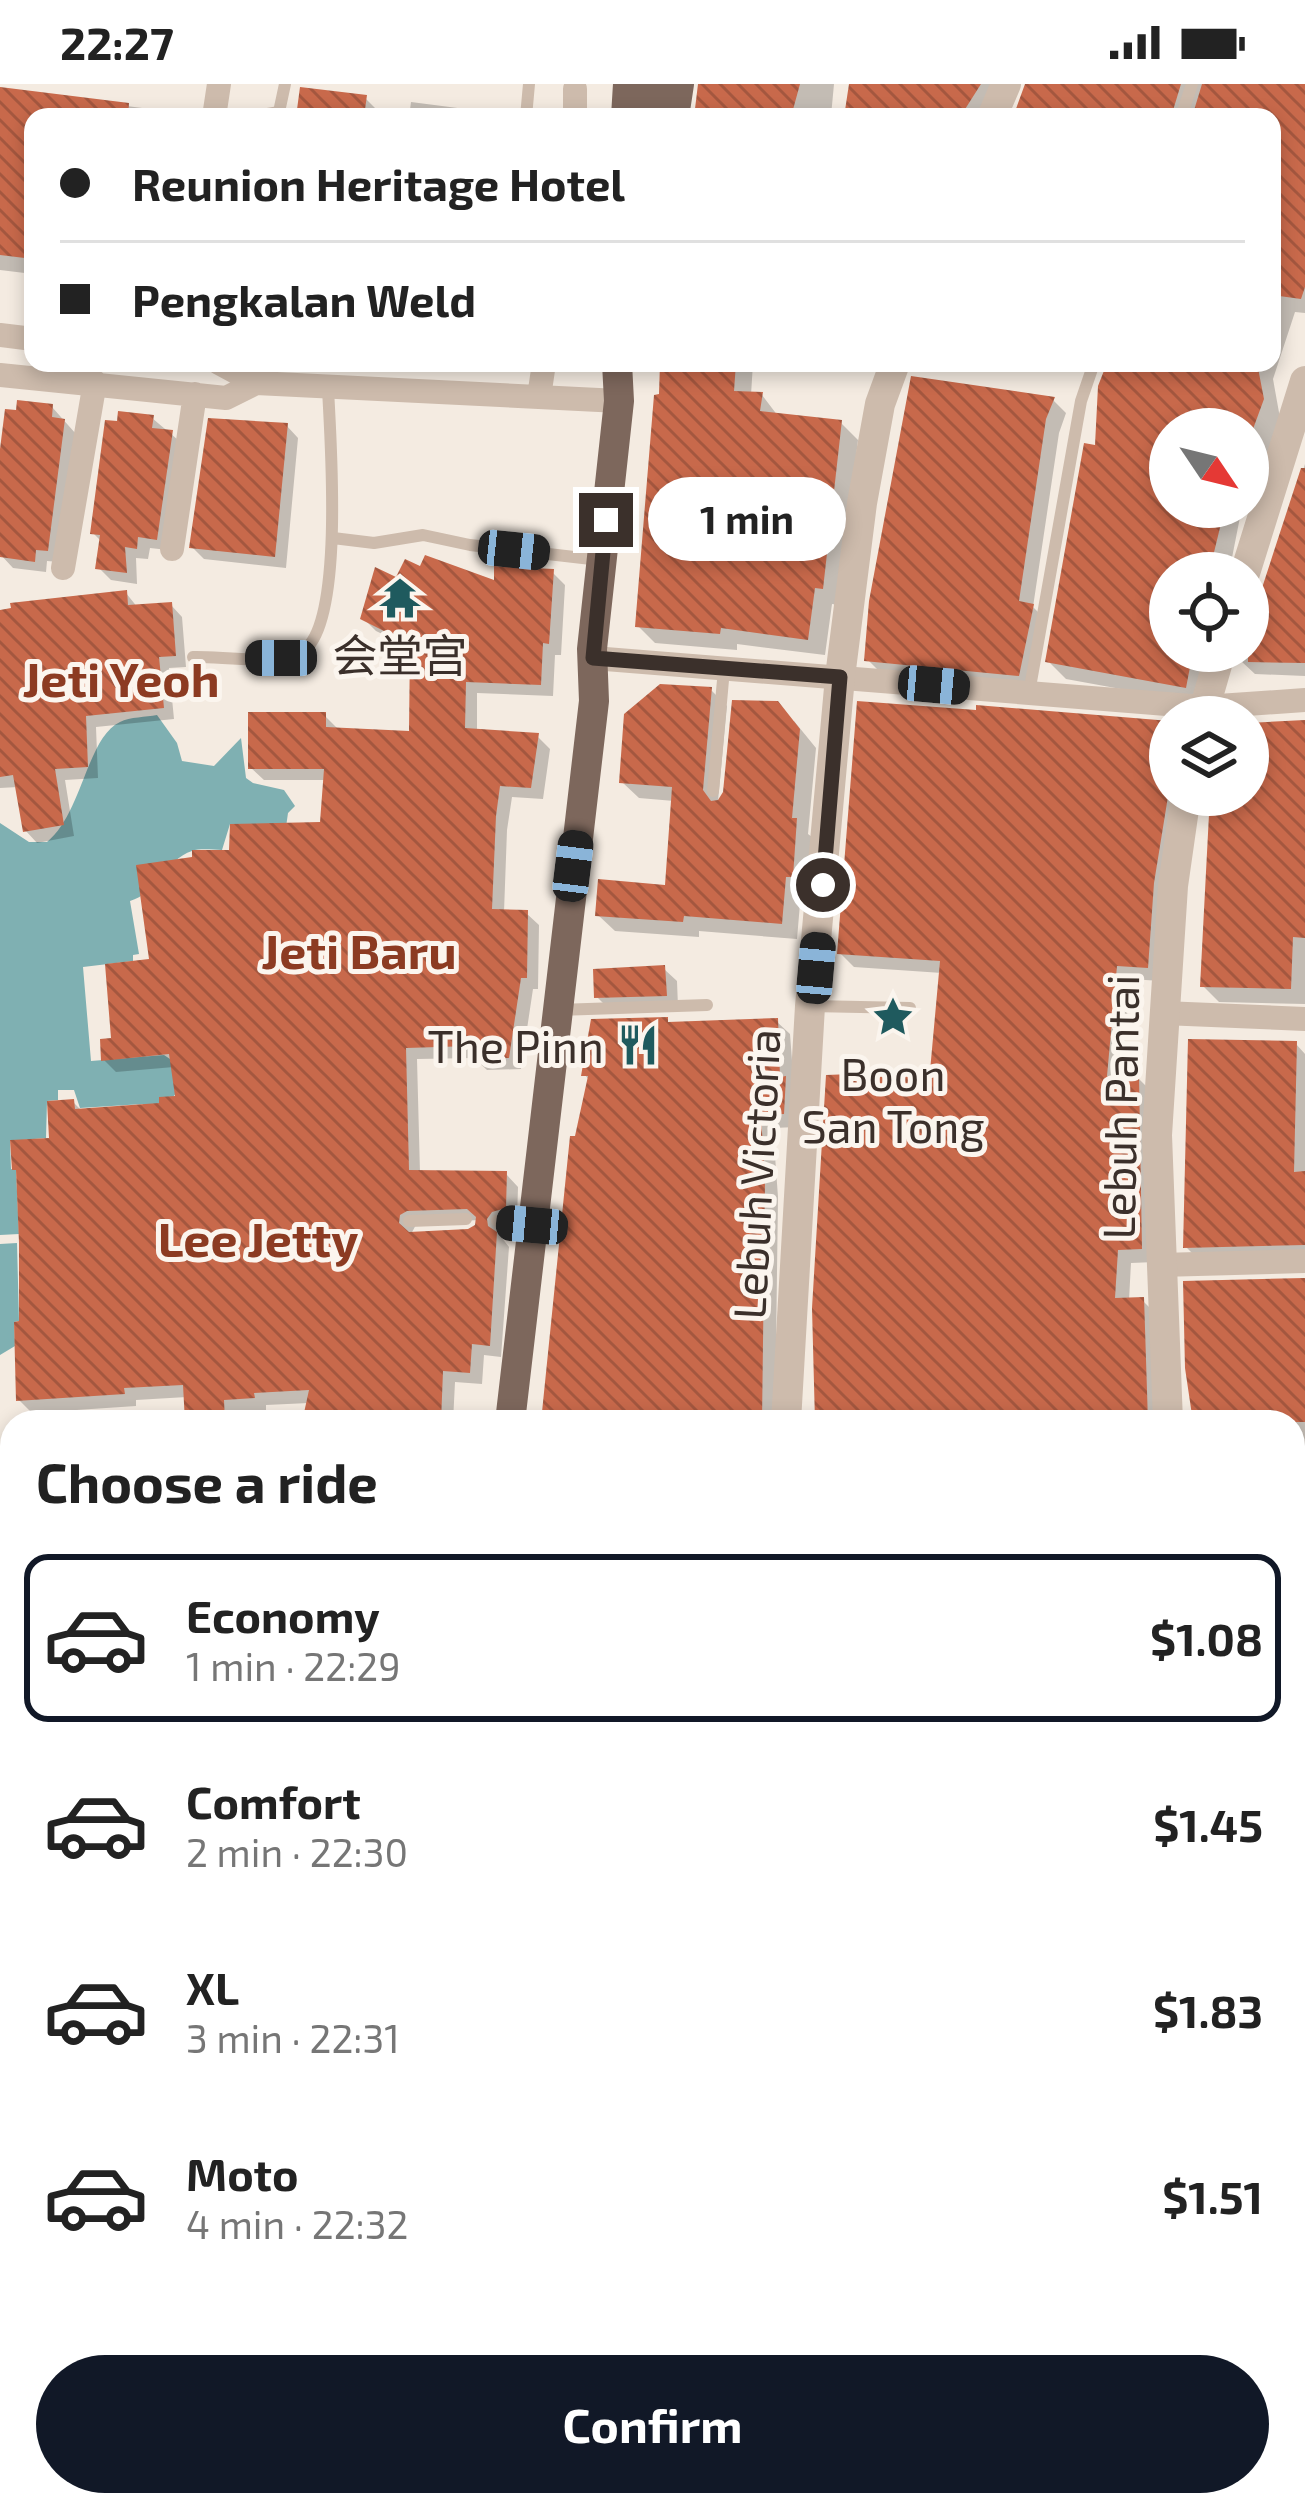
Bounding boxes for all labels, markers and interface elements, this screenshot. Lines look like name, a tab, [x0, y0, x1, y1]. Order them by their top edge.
text: 22:27	[60, 15, 174, 69]
text: Reunion Heritage Hotel	[132, 156, 625, 210]
text: Pengkalan Weld	[132, 272, 476, 326]
north arrow	[1149, 408, 1269, 528]
map controls	[1149, 408, 1269, 816]
callout: 1 min	[648, 478, 846, 562]
route end	[579, 493, 633, 547]
text: 1 min	[700, 495, 794, 542]
car	[476, 528, 552, 572]
button: locate	[1149, 552, 1269, 672]
temple icon: 会堂宫	[377, 575, 423, 621]
place label: 会堂宫	[332, 627, 468, 681]
car	[245, 640, 317, 676]
district label: Jeti Yeoh	[23, 649, 220, 707]
car	[897, 664, 971, 706]
button: layers	[1149, 696, 1269, 816]
car	[551, 828, 595, 904]
route start	[796, 858, 850, 912]
district label: Jeti Baru	[261, 921, 457, 979]
car	[795, 931, 837, 1005]
street label: Lebuh Pantai	[1090, 974, 1148, 1240]
place icon: Boon San Tong	[870, 994, 916, 1040]
place label: The Pinn	[428, 1018, 604, 1072]
restaurant icon: The Pinn	[615, 1022, 661, 1068]
street label: Lebuh Victoria	[720, 1027, 790, 1321]
place label: Boon San Tong	[801, 1046, 985, 1152]
car	[495, 1204, 569, 1246]
district label: Lee Jetty	[158, 1209, 358, 1267]
text: Choose a ride	[36, 1449, 378, 1514]
icon: car	[42, 1584, 150, 1692]
text: Economy	[186, 1588, 380, 1642]
text: $1.08	[1150, 1611, 1263, 1665]
text: 1 min · 22:29	[186, 1642, 401, 1689]
icon: car	[42, 1770, 150, 1878]
text: Comfort	[186, 1774, 361, 1828]
text: $1.45	[1153, 1797, 1263, 1851]
text: 2 min · 22:30	[186, 1828, 408, 1875]
icon: car	[42, 1956, 150, 2064]
text: XL	[186, 1960, 239, 2014]
text: $1.83	[1153, 1983, 1263, 2037]
text: 3 min · 22:31	[186, 2014, 400, 2061]
icon: car	[42, 2142, 150, 2250]
text: Moto	[186, 2146, 299, 2200]
text: $1.51	[1162, 2169, 1263, 2223]
text: 4 min · 22:32	[186, 2200, 408, 2247]
button: Confirm	[36, 2355, 1269, 2493]

